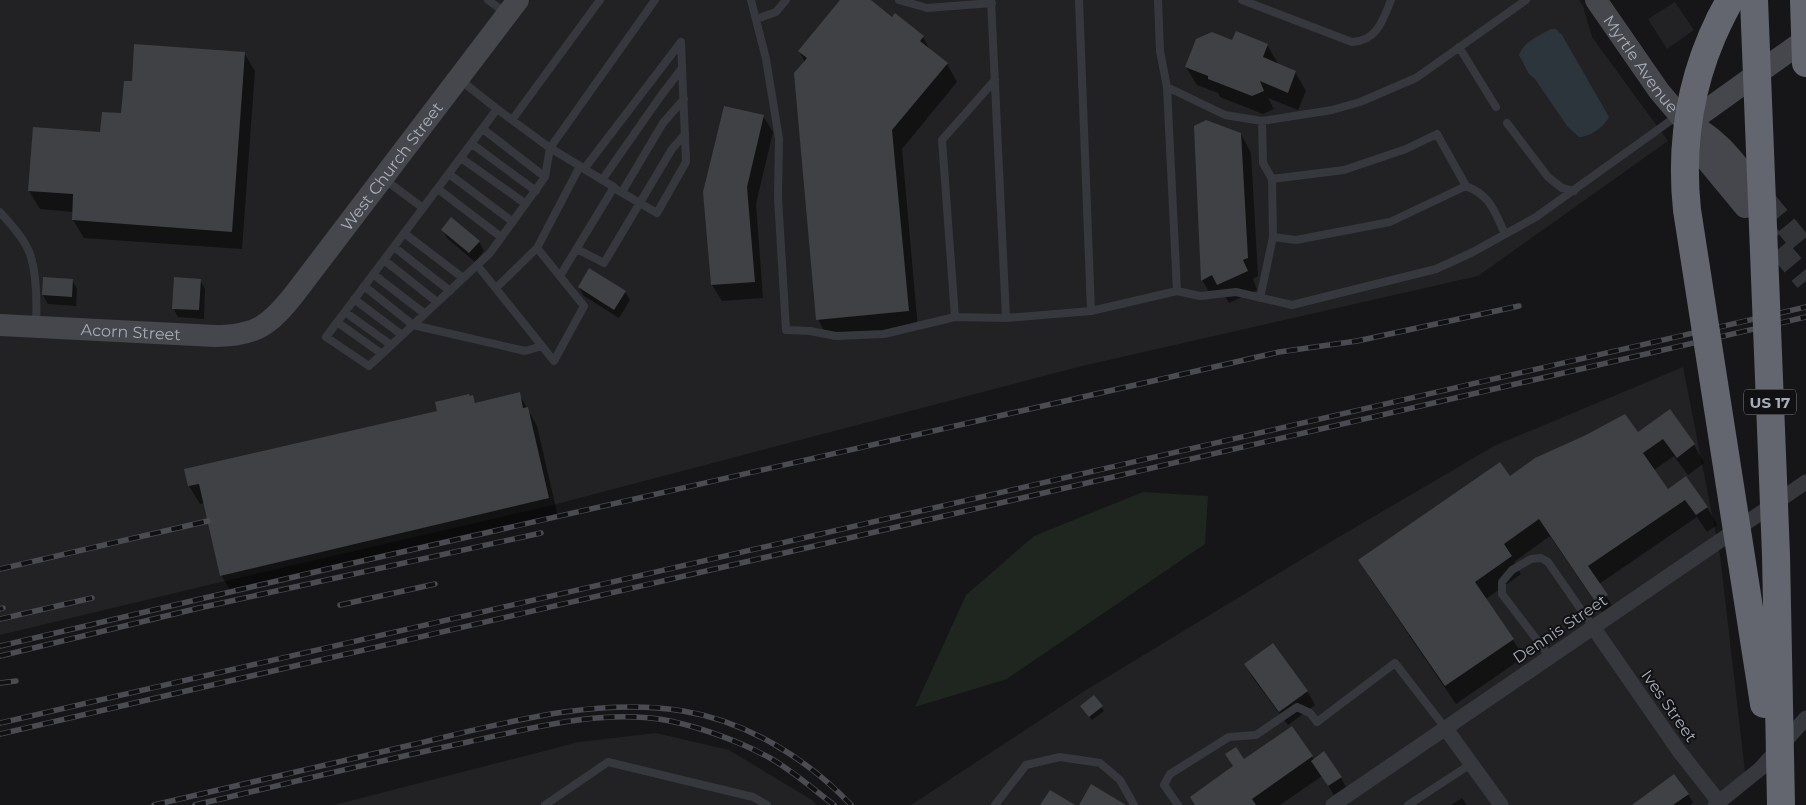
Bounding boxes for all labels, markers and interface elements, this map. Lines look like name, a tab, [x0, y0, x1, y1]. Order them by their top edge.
street label: Myrtle Avenue	[1600, 11, 1683, 116]
street label: West Church Street	[337, 98, 447, 234]
street label: Acorn Street	[80, 320, 182, 344]
road number: US 17	[1744, 390, 1796, 414]
street label: Dennis Street	[1509, 590, 1611, 667]
street label: Ives Street	[1637, 666, 1701, 746]

